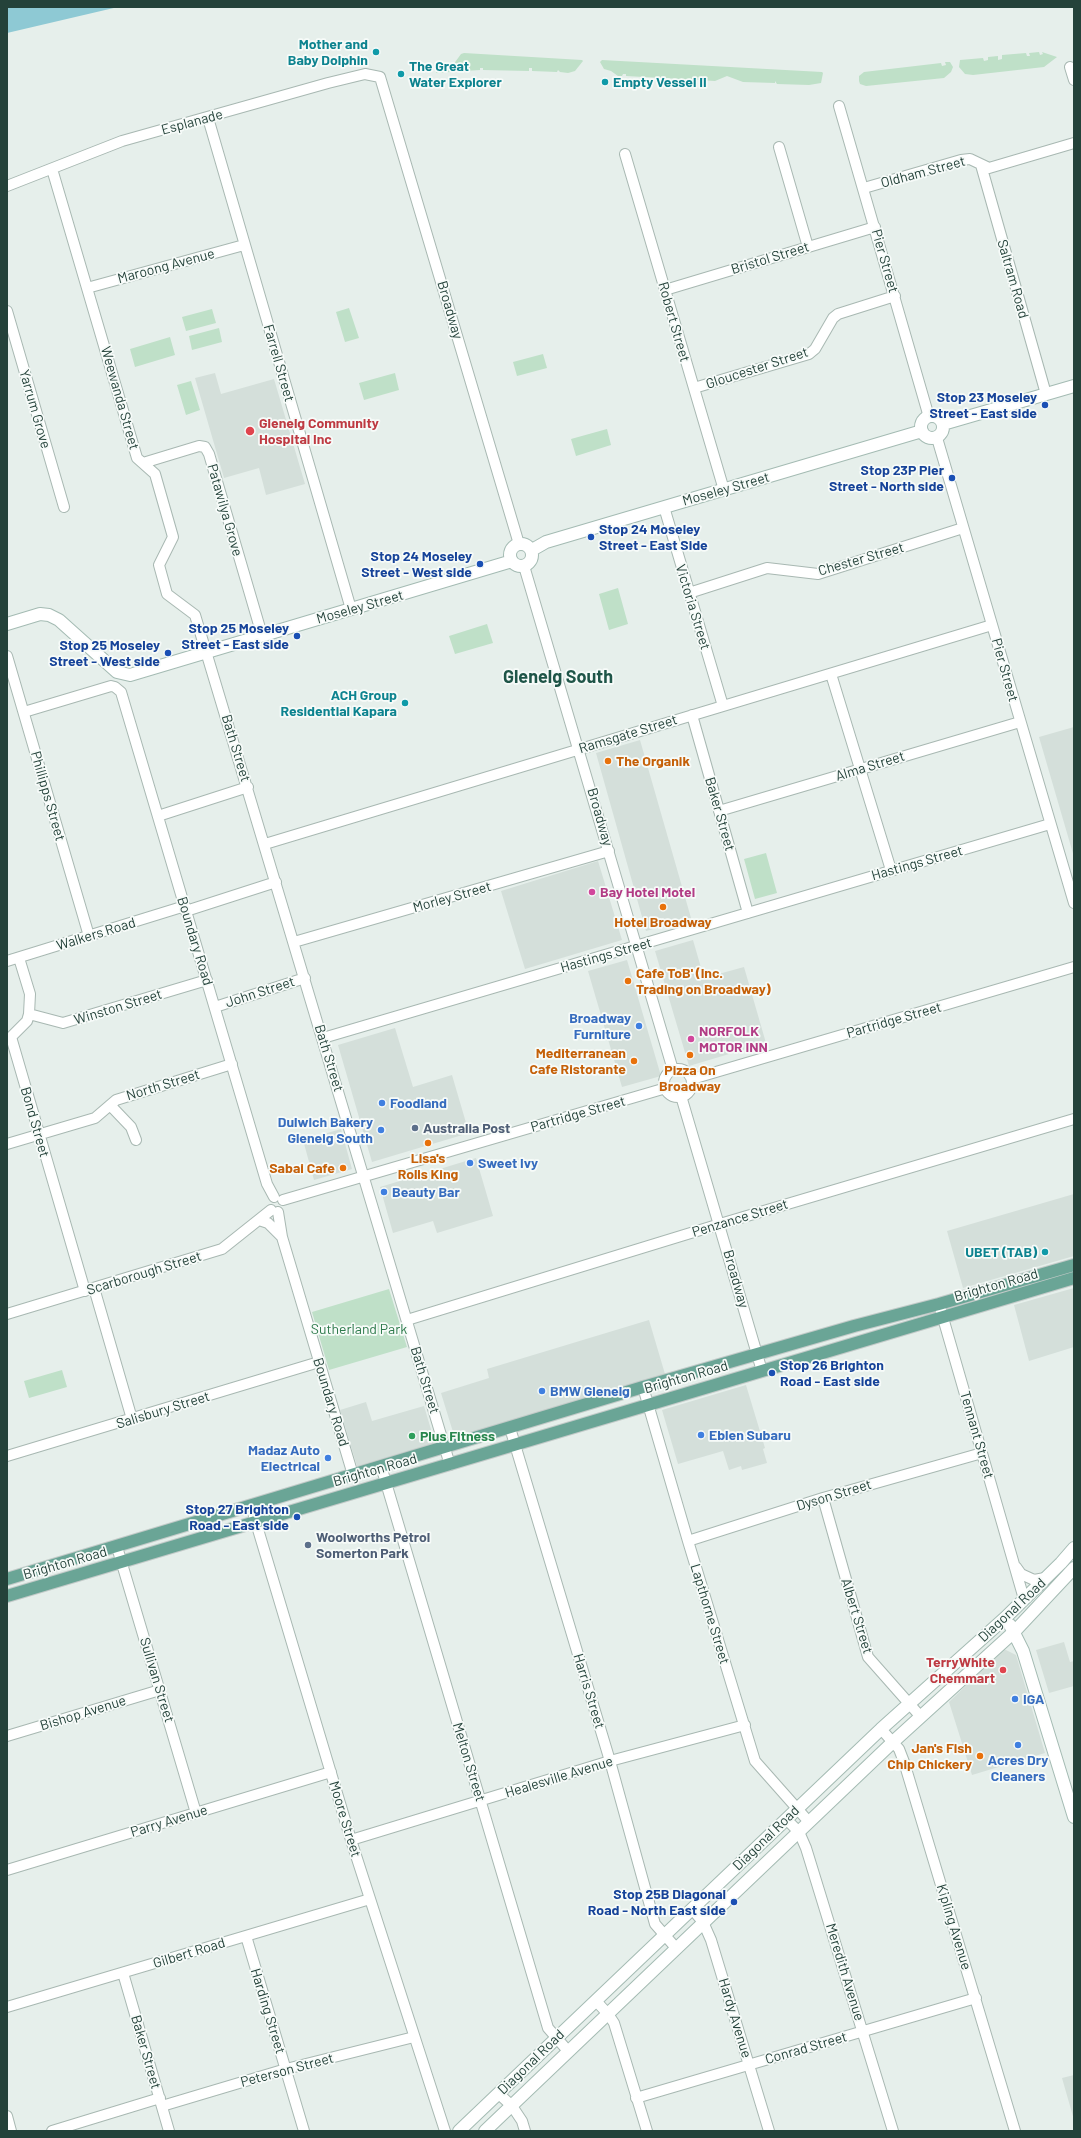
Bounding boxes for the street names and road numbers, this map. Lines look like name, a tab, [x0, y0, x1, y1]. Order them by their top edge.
street label: Esplanade	[159, 106, 225, 138]
street label: Oldham Street	[879, 153, 967, 191]
street label: Pier Street	[868, 227, 902, 295]
street label: Bristol Street	[729, 238, 811, 278]
street label: Saltram Road	[994, 238, 1032, 320]
street label: Maroong Avenue	[116, 245, 216, 287]
street label: Broadway	[434, 279, 466, 341]
street label: Robert Street	[655, 280, 693, 364]
street label: Farrell Street	[260, 322, 298, 404]
street label: Weewanda Street	[97, 344, 143, 452]
street label: Gloucester Street	[704, 344, 810, 392]
street label: Yarrum Grove	[16, 368, 54, 450]
street label: Patawilya Grove	[204, 462, 246, 558]
street label: Moseley Street	[681, 469, 771, 509]
street label: Chester Street	[816, 539, 906, 579]
street label: Victoria Street	[672, 562, 714, 652]
street label: Moseley Street	[315, 587, 405, 627]
street label: Pier Street	[988, 636, 1022, 704]
street label: Ramsgate Street	[577, 711, 679, 757]
street label: Bath Street	[218, 712, 254, 784]
street label: Alma Street	[833, 748, 907, 784]
street label: Phillipps Street	[27, 749, 69, 843]
street label: Baker Street	[701, 775, 739, 853]
street label: Broadway	[584, 786, 616, 848]
street label: Hastings Street	[869, 842, 965, 884]
street label: Morley Street	[411, 878, 493, 916]
street label: Boundary Road	[174, 895, 216, 987]
street label: Walkers Road	[54, 914, 138, 954]
street label: Hastings Street	[558, 934, 654, 976]
street label: John Street	[223, 973, 297, 1011]
street label: Winston Street	[72, 986, 164, 1028]
street label: Partridge Street	[845, 998, 943, 1042]
street label: Bath Street	[311, 1022, 347, 1094]
street label: North Street	[124, 1066, 202, 1104]
street label: Bond Street	[17, 1085, 53, 1159]
street label: Partridge Street	[529, 1092, 627, 1136]
street label: Penzance Street	[690, 1195, 790, 1241]
street label: Scarborough Street	[85, 1248, 203, 1298]
street label: Broadway	[720, 1248, 752, 1310]
street label: Brighton Road	[952, 1265, 1040, 1305]
street label: Bath Street	[407, 1344, 443, 1416]
street label: Boundary Road	[310, 1356, 352, 1448]
street label: Brighton Road	[642, 1357, 730, 1397]
street label: Salisbury Street	[114, 1388, 212, 1432]
street label: Tennant Street	[956, 1389, 998, 1481]
street label: Brighton Road	[331, 1450, 419, 1490]
street label: Dyson Street	[794, 1476, 874, 1514]
street label: Brighton Road	[21, 1543, 109, 1583]
street label: Lapthorne Street	[687, 1562, 733, 1666]
street label: Diagonal Road	[975, 1574, 1049, 1646]
street label: Albert Street	[838, 1576, 876, 1656]
street label: Sullivan Street	[136, 1636, 178, 1724]
street label: Harris Street	[570, 1651, 608, 1731]
street label: Bishop Avenue	[38, 1692, 128, 1734]
street label: Melton Street	[449, 1720, 489, 1804]
street label: Healesville Avenue	[503, 1753, 615, 1801]
street label: Moore Street	[325, 1779, 365, 1859]
street label: Parry Avenue	[128, 1801, 210, 1841]
street label: Diagonal Road	[729, 1802, 803, 1874]
street label: Kipling Avenue	[933, 1882, 975, 1972]
street label: Meredith Avenue	[822, 1921, 868, 2023]
street label: Gilbert Road	[151, 1934, 227, 1972]
street label: Harding Street	[247, 1966, 289, 2056]
street label: Hardy Avenue	[715, 1976, 755, 2060]
street label: Baker Street	[127, 2013, 165, 2091]
street label: Diagonal Road	[494, 2026, 568, 2098]
street label: Conrad Street	[763, 2028, 849, 2068]
street label: Peterson Street	[239, 2049, 335, 2091]

